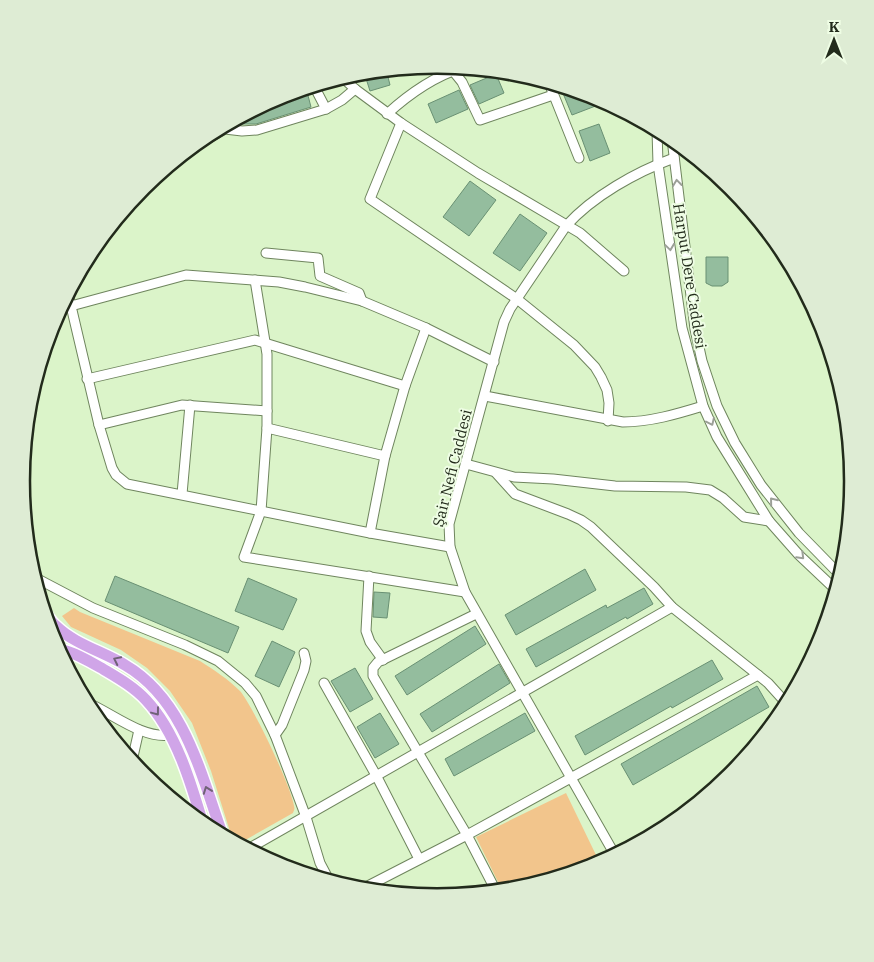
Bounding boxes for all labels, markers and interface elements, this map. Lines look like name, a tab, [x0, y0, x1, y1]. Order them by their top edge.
north arrow	[809, 15, 859, 65]
text: K	[829, 18, 840, 36]
one-way arrow	[672, 179, 683, 187]
street label: Harput Dere Caddesi	[669, 202, 711, 350]
one-way arrow	[665, 243, 675, 252]
street label: Şair Nefi Caddesi	[428, 407, 476, 529]
one-way arrow	[704, 417, 715, 426]
one-way arrow	[770, 497, 779, 506]
one-way arrow	[795, 550, 804, 559]
one-way arrow	[113, 657, 122, 667]
one-way arrow	[150, 706, 158, 715]
one-way arrow	[202, 786, 212, 794]

